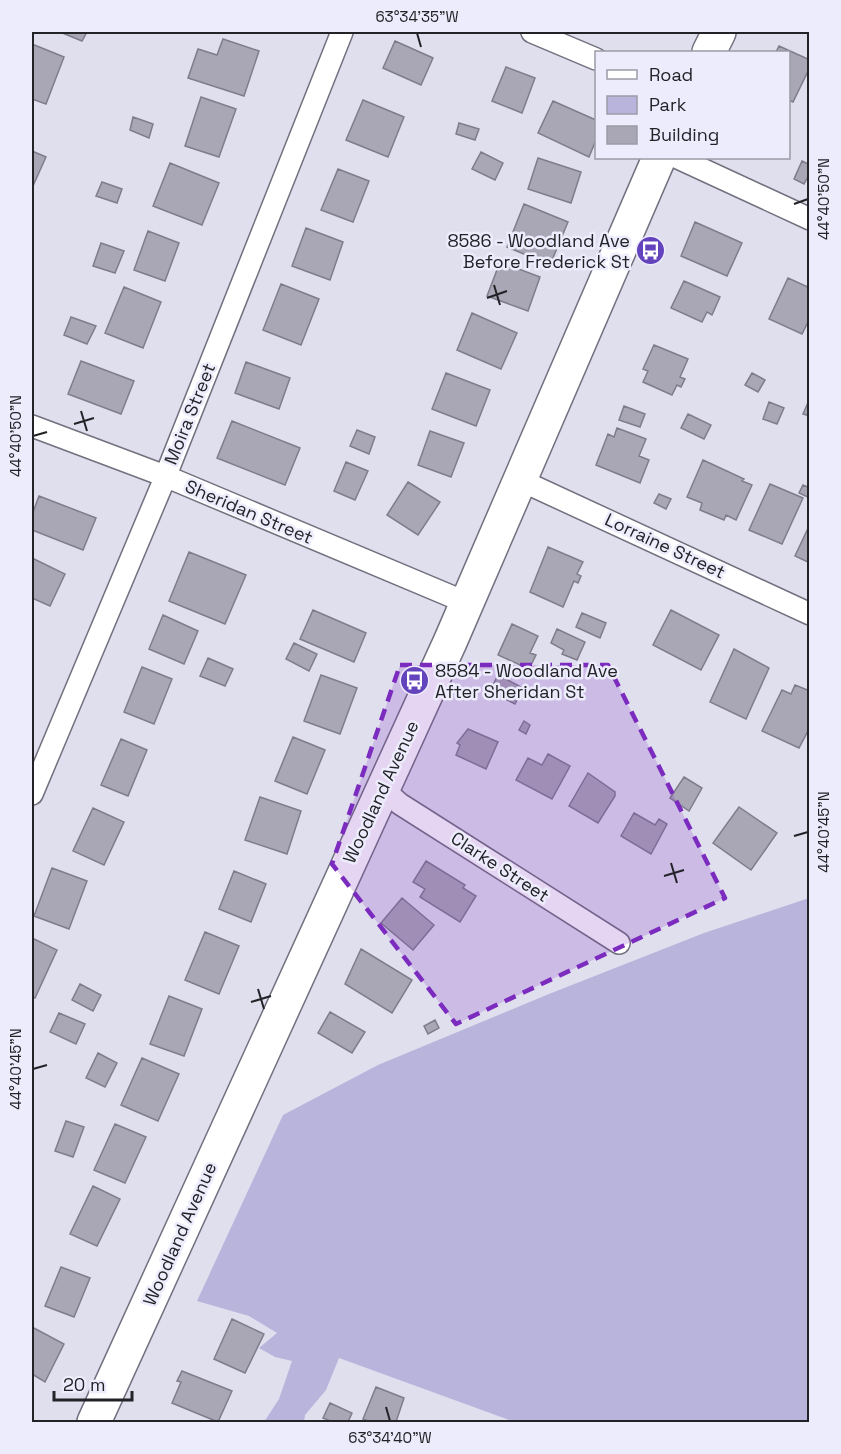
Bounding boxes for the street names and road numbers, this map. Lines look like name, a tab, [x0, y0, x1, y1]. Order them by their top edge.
street label: Moira Street	[159, 360, 220, 468]
street label: Sheridan Street	[182, 474, 317, 549]
street label: Lorraine Street	[601, 508, 729, 583]
street label: Woodland Avenue	[337, 717, 424, 867]
street label: Clarke Street	[447, 826, 554, 907]
street label: Woodland Avenue	[138, 1158, 222, 1309]

